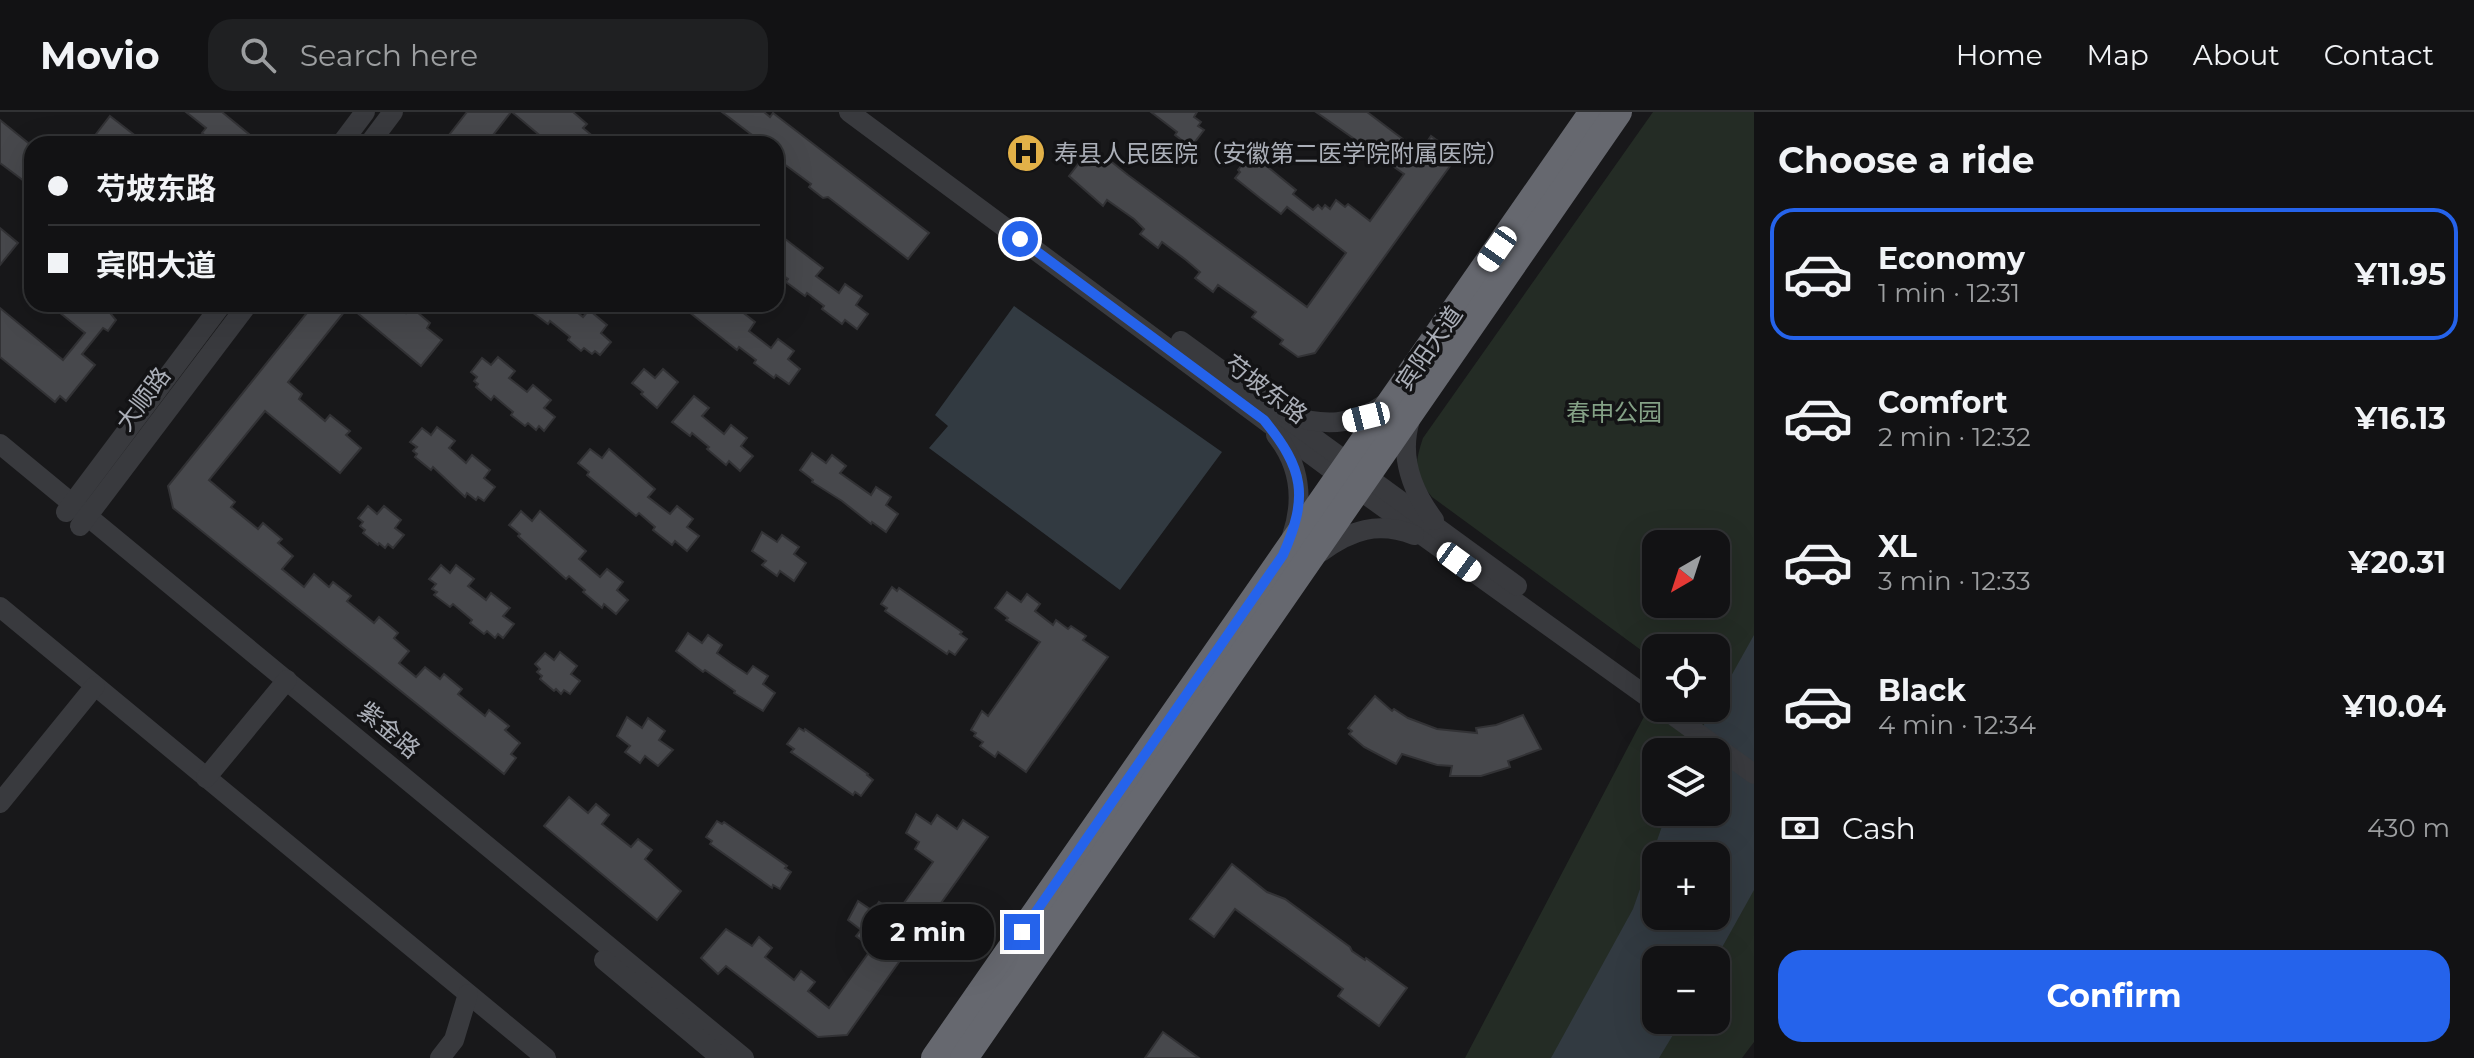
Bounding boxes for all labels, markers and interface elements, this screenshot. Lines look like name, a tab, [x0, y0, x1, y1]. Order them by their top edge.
search box	[208, 19, 768, 91]
text: Movio	[40, 32, 160, 79]
icon: search	[236, 33, 280, 77]
text: Search here	[300, 37, 478, 74]
text: Home	[1956, 38, 2043, 72]
text: Map	[2087, 38, 2149, 72]
text: About	[2193, 38, 2280, 72]
text: Contact	[2324, 38, 2434, 72]
hospital icon: 寿县人民医院（安徽第二医学院附属医院）	[1005, 132, 1047, 174]
text: Choose a ride	[1778, 138, 2035, 182]
place label: 寿县人民医院（安徽第二医学院附属医院）	[1054, 139, 1510, 168]
text: 芍坡东路	[96, 170, 216, 207]
route start	[1002, 221, 1038, 257]
car	[1473, 222, 1521, 276]
icon: car	[1782, 238, 1854, 310]
text: Economy	[1878, 240, 2025, 277]
text: 宾阳大道	[96, 247, 216, 284]
text: ¥11.95	[2355, 256, 2446, 293]
text: 1 min · 12:31	[1878, 277, 2020, 309]
street label: 宾阳大道	[1390, 300, 1468, 396]
street label: 芍坡东路	[1219, 349, 1313, 429]
street label: 大顺路	[110, 362, 176, 436]
icon: car	[1782, 382, 1854, 454]
text: Comfort	[1878, 384, 2008, 421]
park label: 春申公园	[1566, 398, 1662, 427]
car	[1340, 400, 1392, 434]
text: ¥16.13	[2355, 400, 2446, 437]
text: 2 min · 12:32	[1878, 421, 2031, 453]
icon: car	[1782, 526, 1854, 598]
text: XL	[1878, 528, 1917, 565]
north arrow	[1642, 530, 1730, 618]
map controls	[1642, 530, 1730, 1034]
car	[1433, 538, 1485, 586]
text: ¥20.31	[2349, 544, 2446, 581]
text: 3 min · 12:33	[1878, 565, 2031, 597]
button: locate	[1642, 634, 1730, 722]
icon: car	[1782, 670, 1854, 742]
text: Black	[1878, 672, 1966, 709]
text: ¥10.04	[2343, 688, 2446, 725]
street label: 紫金路	[352, 696, 426, 764]
text: 4 min · 12:34	[1878, 709, 2036, 741]
button: layers	[1642, 738, 1730, 826]
icon: cash	[1778, 806, 1822, 850]
text: Cash	[1842, 810, 1916, 847]
text: 430 m	[2367, 812, 2450, 844]
button: +	[1642, 842, 1730, 930]
callout: 2 min	[862, 904, 994, 960]
route end	[1004, 914, 1040, 950]
text: 2 min	[890, 916, 966, 948]
button: −	[1642, 946, 1730, 1034]
button: Confirm	[1778, 950, 2450, 1042]

